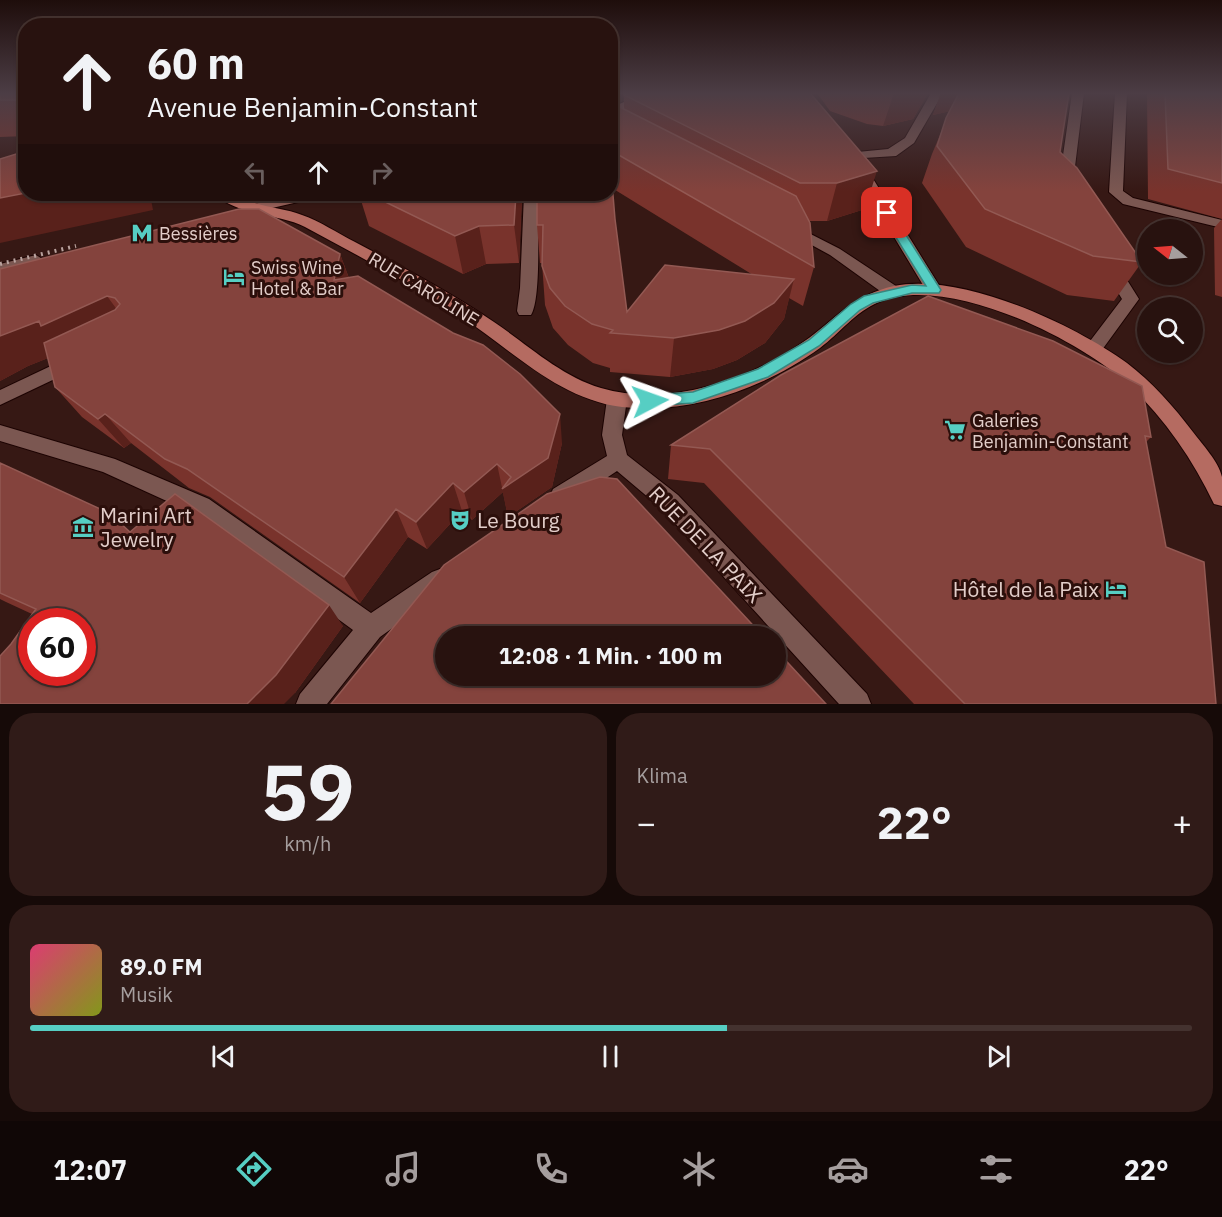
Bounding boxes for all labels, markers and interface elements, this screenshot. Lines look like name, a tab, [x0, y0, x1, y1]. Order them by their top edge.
text: 60 m	[147, 36, 245, 91]
icon: ahead	[48, 42, 126, 120]
text: Avenue Benjamin-Constant	[147, 89, 478, 124]
icon: left	[239, 156, 272, 189]
icon: ahead	[302, 156, 335, 189]
icon: right	[365, 156, 398, 189]
pin	[861, 187, 912, 238]
icon: arrive	[870, 196, 903, 229]
north arrow	[1137, 219, 1203, 285]
map controls	[1137, 219, 1203, 363]
metro station icon: Bessières	[130, 221, 154, 245]
place label: Bessières	[159, 222, 238, 245]
street label: RUE CAROLINE	[365, 247, 483, 331]
place label: Swiss Wine Hotel & Bar	[251, 256, 344, 300]
hotel icon: Swiss Wine Hotel & Bar	[222, 265, 246, 289]
button: search	[1137, 297, 1203, 363]
position arrow	[618, 369, 682, 433]
place label: Galeries Benjamin-Constant	[972, 409, 1128, 453]
supermarket icon: Galeries Benjamin-Constant	[943, 418, 967, 442]
street label: RUE DE LA PAIX	[643, 480, 769, 608]
place label: Marini Art Jewelry	[100, 501, 192, 553]
place label: Le Bourg	[477, 506, 560, 534]
theatre icon: Le Bourg	[448, 508, 472, 532]
museum icon: Marini Art Jewelry	[71, 515, 95, 539]
place label: Hôtel de la Paix	[953, 575, 1099, 603]
hotel icon: Hôtel de la Paix	[1104, 577, 1128, 601]
speed limit sign: 60	[18, 608, 96, 686]
text: 12:08 · 1 Min. · 100 m	[499, 641, 722, 670]
text: 59	[261, 740, 355, 841]
text: Klima	[637, 762, 688, 789]
text: 22°	[877, 793, 952, 851]
text: −	[637, 801, 656, 844]
text: +	[1172, 801, 1192, 844]
text: km/h	[284, 830, 331, 857]
text: 89.0 FM	[120, 952, 203, 981]
text: Musik	[120, 981, 173, 1008]
icon: previous	[207, 1040, 240, 1073]
icon: pause	[594, 1040, 627, 1073]
icon: next	[982, 1040, 1015, 1073]
icon: directions	[233, 1148, 275, 1190]
icon: music	[382, 1148, 424, 1190]
icon: phone	[530, 1148, 572, 1190]
icon: climate	[678, 1148, 720, 1190]
icon: car	[827, 1148, 869, 1190]
icon: filters	[975, 1148, 1017, 1190]
text: 12:07	[53, 1152, 127, 1187]
text: 22°	[1124, 1152, 1169, 1187]

